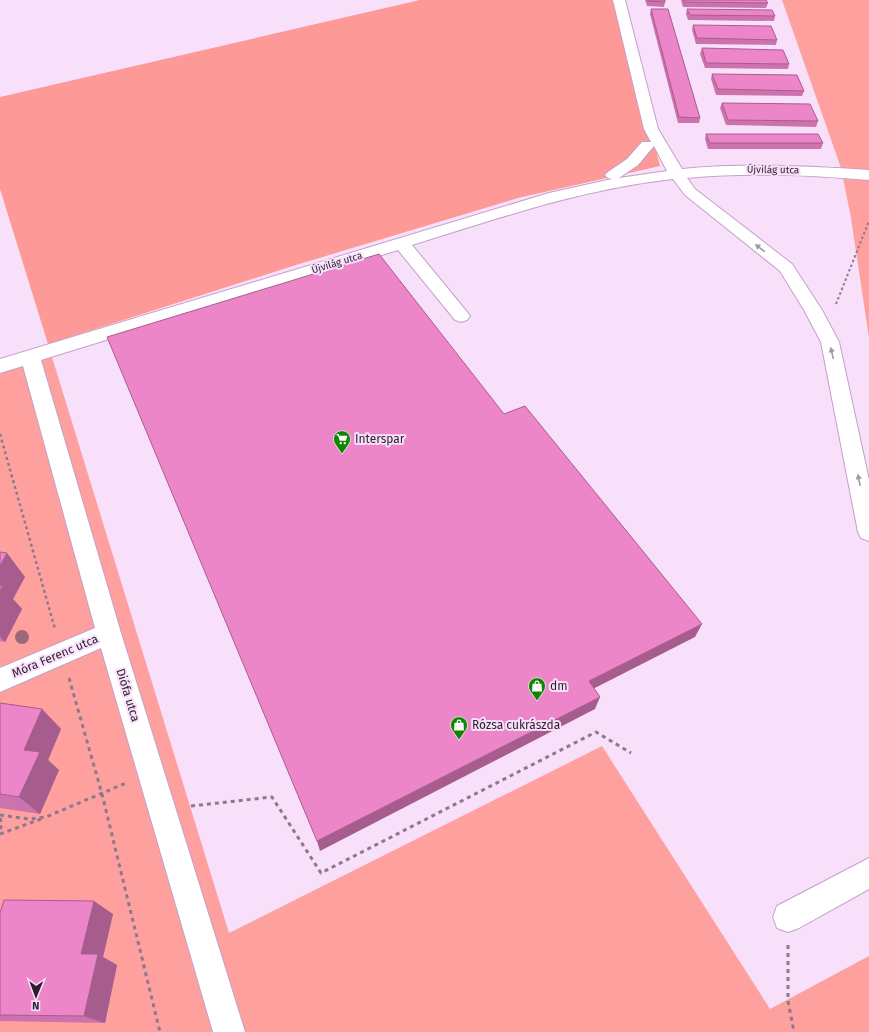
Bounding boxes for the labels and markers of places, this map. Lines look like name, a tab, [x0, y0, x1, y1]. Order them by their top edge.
supermarket icon: Interspar	[332, 429, 352, 454]
place label: Interspar	[355, 432, 405, 446]
shop icon: dm	[527, 676, 547, 701]
place label: dm	[550, 679, 567, 693]
shop icon: Rózsa cukrászda	[449, 715, 469, 740]
place label: Rózsa cukrászda	[472, 718, 560, 732]

